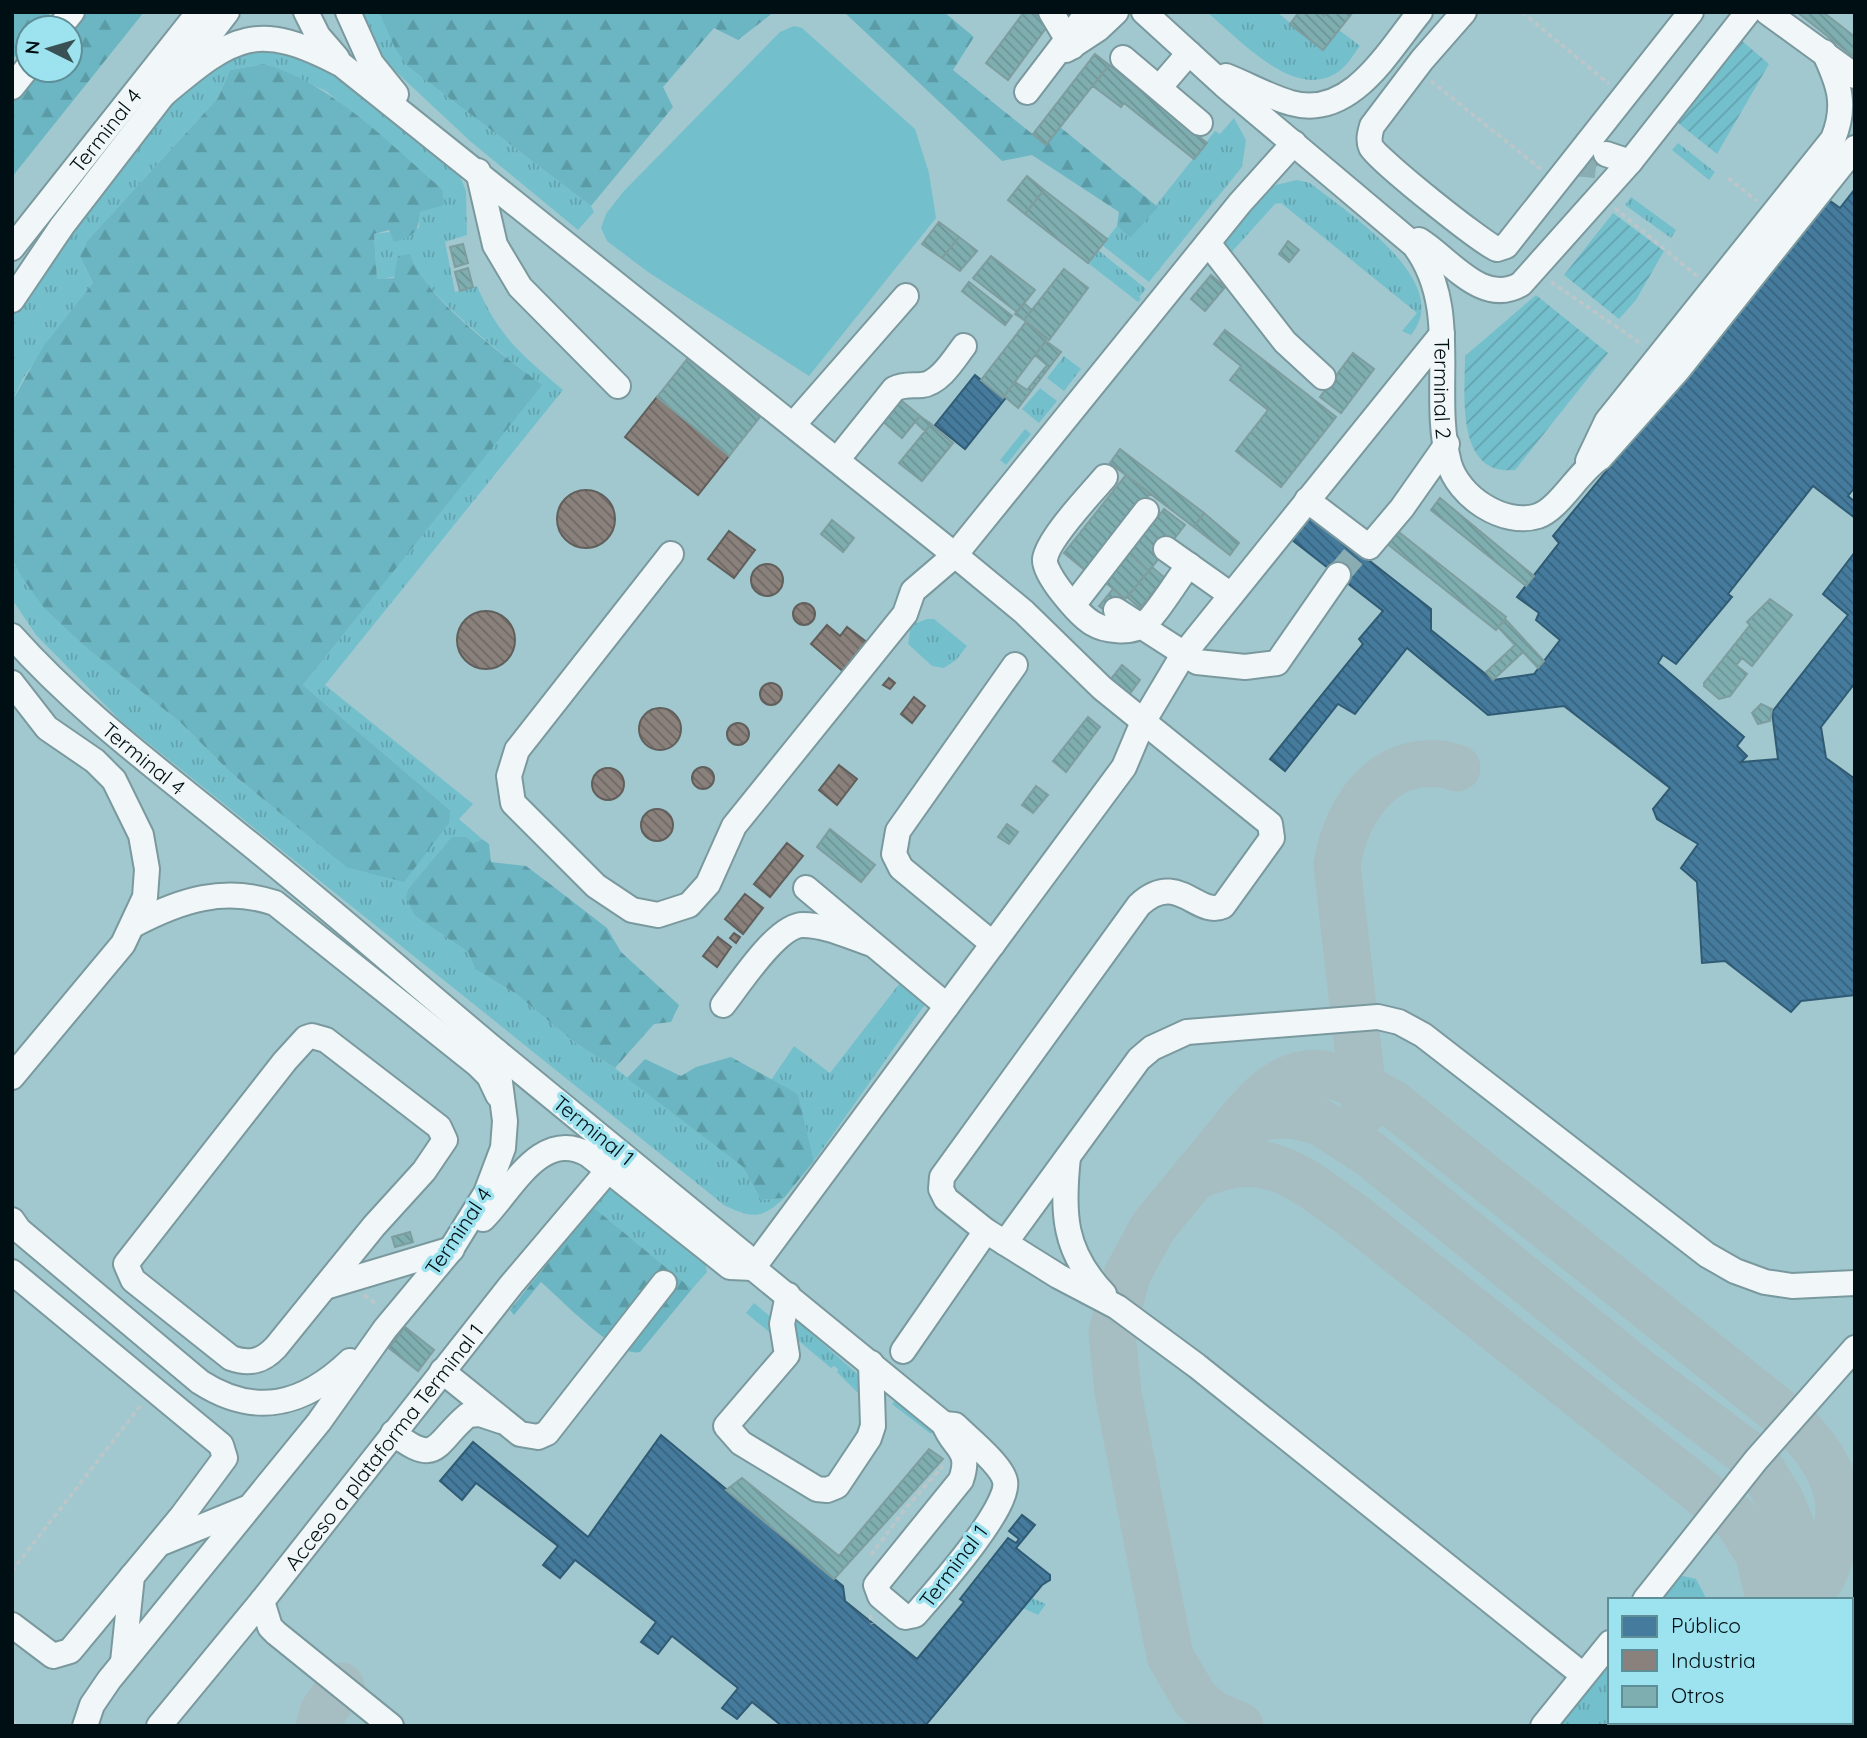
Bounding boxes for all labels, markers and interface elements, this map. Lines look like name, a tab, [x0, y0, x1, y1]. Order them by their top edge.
north arrow	[14, 14, 84, 84]
text: N	[20, 40, 45, 56]
street label: Terminal 4	[64, 83, 146, 178]
street label: Terminal 2	[1429, 338, 1457, 440]
street label: Terminal 4	[97, 716, 191, 800]
street label: Terminal 1	[548, 1089, 640, 1171]
street label: Terminal 4	[419, 1182, 497, 1280]
street label: Acceso a plataforma Terminal 1	[279, 1318, 489, 1575]
street label: Terminal 1	[913, 1519, 993, 1613]
legend	[1608, 1598, 1853, 1724]
text: Público	[1671, 1612, 1741, 1638]
text: Industria	[1671, 1647, 1756, 1673]
text: Otros	[1671, 1682, 1724, 1708]

